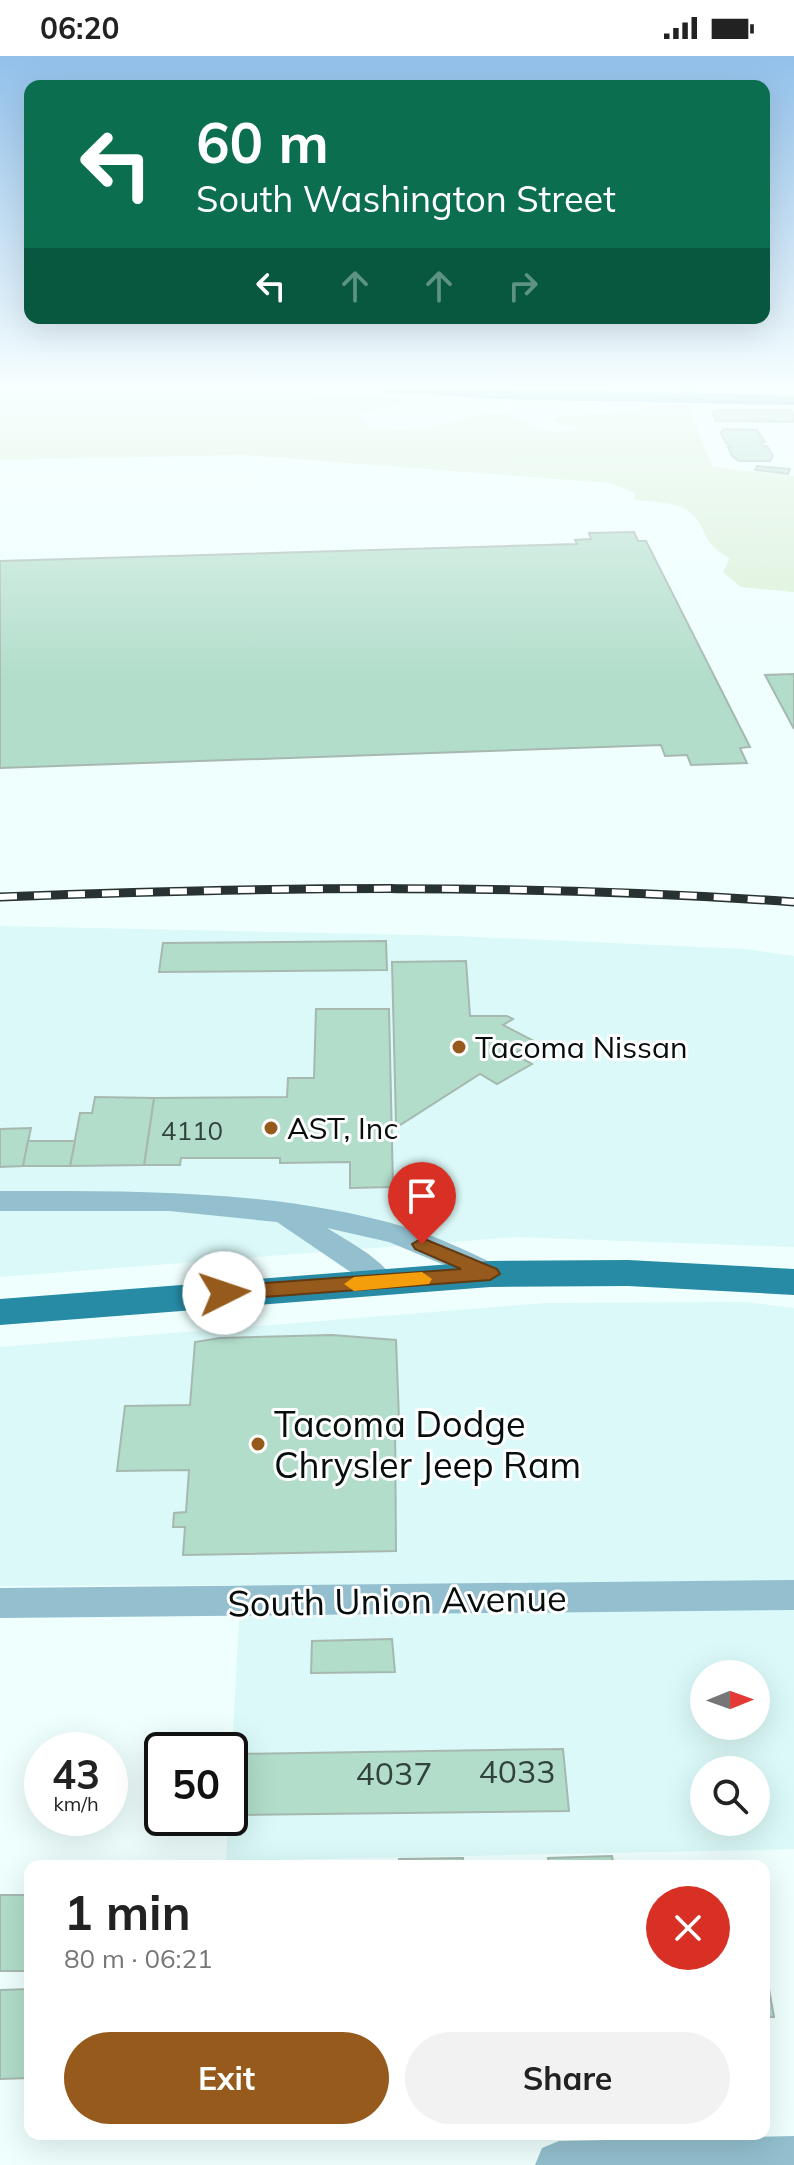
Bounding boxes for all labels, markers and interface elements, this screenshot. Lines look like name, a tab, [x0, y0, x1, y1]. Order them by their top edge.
text: 06:20	[40, 9, 119, 47]
text: 60 m	[196, 107, 329, 177]
icon: left	[64, 112, 168, 216]
text: South Washington Street	[196, 176, 616, 221]
icon: left	[249, 264, 293, 308]
icon: ahead	[333, 264, 377, 308]
icon: ahead	[417, 264, 461, 308]
icon: right	[501, 264, 545, 308]
place label: Tacoma Nissan	[475, 1028, 688, 1066]
marker: Tacoma Nissan	[450, 1038, 468, 1056]
place label: AST, Inc	[287, 1109, 398, 1147]
house number: 4110	[161, 1114, 223, 1147]
marker: AST, Inc	[262, 1119, 280, 1137]
pin	[388, 1162, 456, 1244]
icon: arrive	[400, 1174, 444, 1218]
position arrow	[182, 1251, 266, 1335]
place label: Tacoma Dodge Chrysler Jeep Ram	[274, 1401, 581, 1487]
marker: Tacoma Dodge Chrysler Jeep Ram	[249, 1435, 267, 1453]
street label: South Union Avenue	[227, 1575, 567, 1625]
north arrow	[690, 1660, 770, 1740]
map controls	[690, 1660, 770, 1836]
speed limit sign: 50	[144, 1732, 248, 1836]
text: 43	[52, 1749, 100, 1799]
house number: 4033	[479, 1751, 555, 1791]
house number: 4037	[356, 1753, 432, 1793]
button: search	[690, 1756, 770, 1836]
text: km/h	[53, 1791, 99, 1816]
text: 1 min	[64, 1882, 191, 1942]
button: close	[646, 1886, 730, 1970]
text: 80 m · 06:21	[64, 1942, 213, 1975]
button: Exit	[64, 2032, 389, 2124]
button: Share	[405, 2032, 730, 2124]

